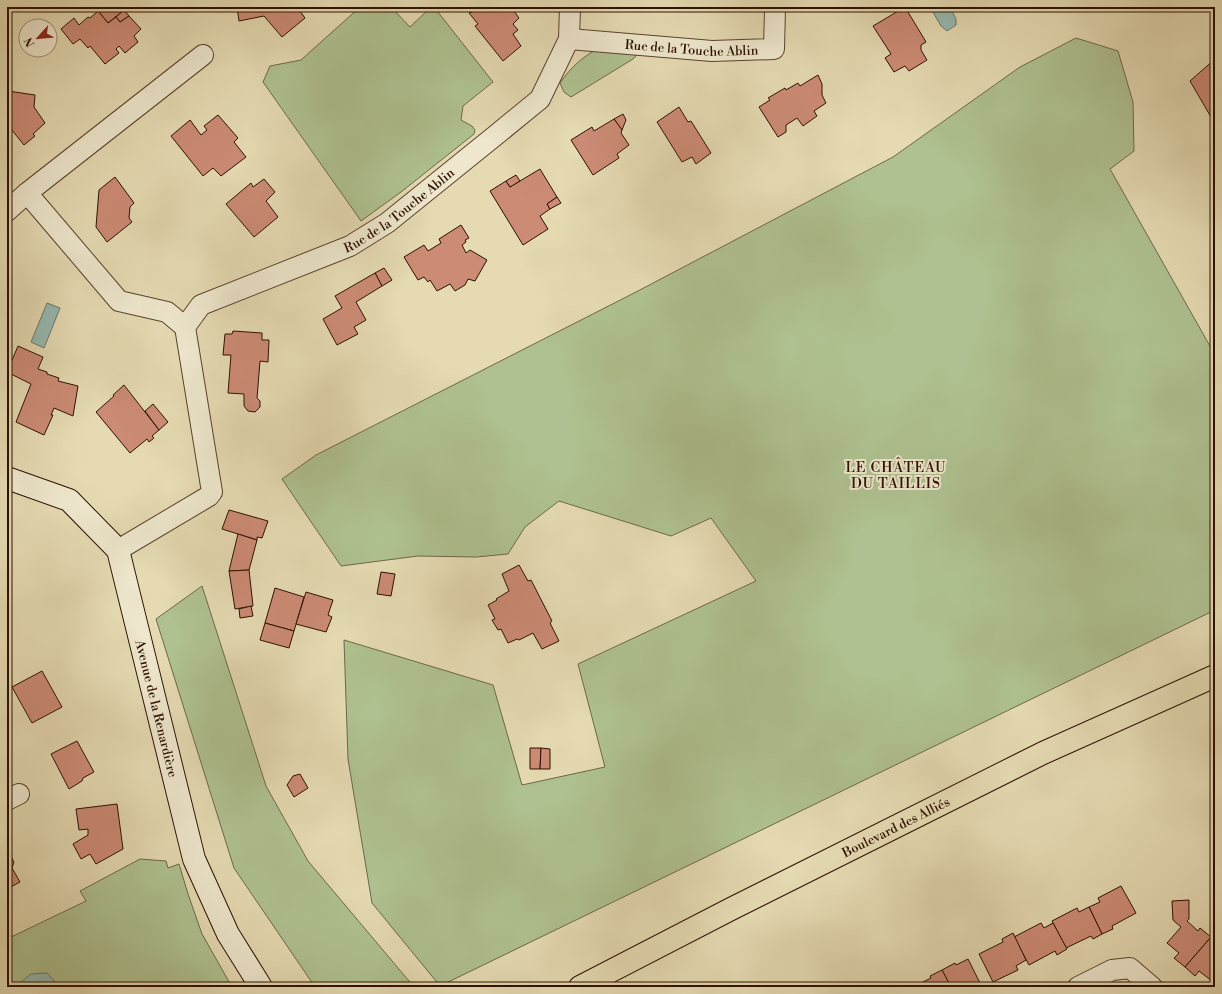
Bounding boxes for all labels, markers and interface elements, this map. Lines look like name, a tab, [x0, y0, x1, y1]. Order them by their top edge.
north arrow	[18, 18, 58, 58]
text: N	[22, 35, 38, 49]
street label: Rue de la Touche Ablin	[624, 37, 759, 60]
street label: Rue de la Touche Ablin	[342, 165, 458, 257]
district label: LE CHÂTEAU DU TAILLIS	[846, 457, 946, 493]
street label: Avenue de la Renardière	[131, 637, 181, 780]
street label: Boulevard des Alliés	[839, 794, 953, 862]

